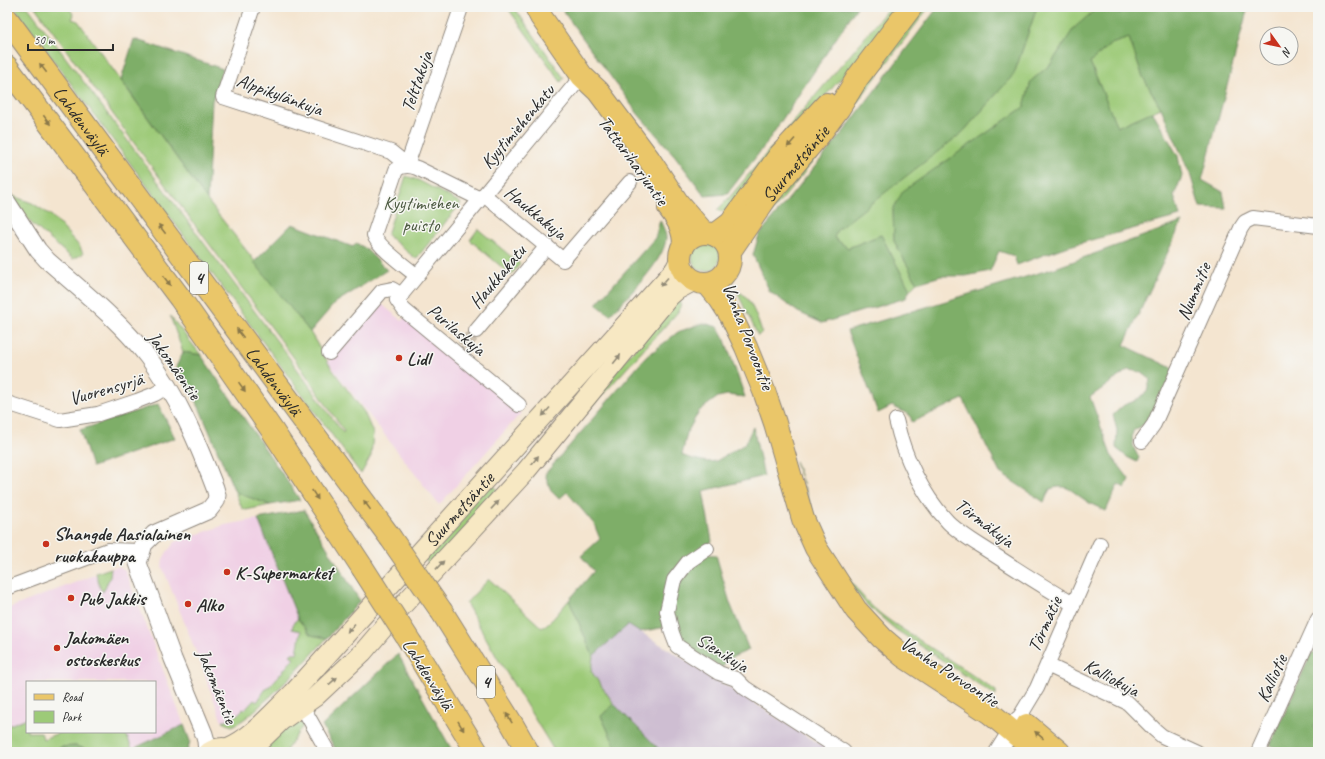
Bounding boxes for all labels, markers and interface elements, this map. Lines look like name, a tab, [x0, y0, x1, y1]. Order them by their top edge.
scale bar	[28, 26, 113, 52]
north arrow	[1259, 26, 1299, 66]
text: 50 m	[34, 32, 56, 48]
text: N	[1278, 45, 1295, 60]
street label: Telttakuja	[395, 46, 439, 115]
one-way arrow	[39, 63, 47, 74]
street label: Alppikylänkuja	[233, 68, 327, 122]
street label: Kyytimiehenkatu	[475, 79, 561, 174]
street label: Lahdenväylä	[48, 82, 116, 162]
street label: Tattariharjuntie	[593, 111, 675, 212]
one-way arrow	[43, 115, 51, 126]
street label: Suurmetsäntie	[756, 120, 836, 208]
one-way arrow	[786, 138, 796, 148]
street label: Haukkakuja	[499, 180, 572, 246]
park label: Kyytimiehen puisto	[383, 191, 460, 237]
one-way arrow	[158, 223, 166, 234]
street label: Haukkakatu	[464, 238, 533, 314]
street label: Nummitie	[1171, 257, 1217, 324]
road number: 4	[190, 262, 208, 294]
one-way arrow	[163, 275, 171, 286]
one-way arrow	[660, 277, 669, 286]
street label: Vanha Porvoontie	[717, 280, 780, 395]
street label: Purilaskuja	[422, 298, 491, 362]
street label: Jakomäentie	[141, 326, 207, 406]
one-way arrow	[236, 328, 244, 338]
street label: Lahdenväylä	[240, 342, 308, 422]
place label: Lidl	[407, 347, 434, 371]
marker: Lidl	[394, 353, 404, 363]
one-way arrow	[613, 354, 622, 365]
street label: Vuorensyrjä	[66, 366, 148, 411]
one-way arrow	[238, 382, 246, 392]
one-way arrow	[542, 407, 551, 417]
one-way arrow	[531, 455, 539, 465]
street label: Suurmetsäntie	[419, 466, 501, 552]
one-way arrow	[311, 489, 319, 500]
street label: Törmäkuja	[950, 493, 1020, 554]
one-way arrow	[363, 500, 371, 510]
one-way arrow	[490, 500, 500, 510]
place label: Shangde Aasialainen ruokakauppa	[54, 522, 190, 568]
marker: Shangde Aasialainen ruokakauppa	[41, 539, 51, 549]
one-way arrow	[435, 560, 444, 571]
place label: K-Supermarket	[235, 561, 335, 585]
marker: K-Supermarket	[222, 567, 232, 577]
place label: Pub Jakkis	[79, 587, 148, 611]
street label: Törmätie	[1022, 591, 1068, 656]
marker: Pub Jakkis	[66, 593, 76, 603]
place label: Alko	[196, 593, 224, 617]
marker: Alko	[183, 599, 193, 609]
one-way arrow	[346, 623, 355, 633]
place label: Jakomäen ostoskeskus	[63, 626, 142, 672]
street label: Sienikuja	[692, 628, 754, 679]
street label: Vanha Porvoontie	[896, 631, 1005, 714]
street label: Lahdenväylä	[397, 634, 460, 716]
marker: Jakomäen ostoskeskus	[52, 643, 62, 653]
street label: Jakomäentie	[191, 645, 244, 729]
street label: Kalliotie	[1251, 649, 1294, 706]
street label: Kalliokuja	[1080, 653, 1144, 703]
road number: 4	[477, 666, 495, 698]
one-way arrow	[327, 677, 338, 686]
legend	[26, 681, 156, 733]
text: Road	[62, 689, 84, 705]
text: Park	[62, 709, 83, 725]
one-way arrow	[505, 712, 512, 724]
one-way arrow	[458, 720, 465, 732]
one-way arrow	[1034, 730, 1044, 739]

